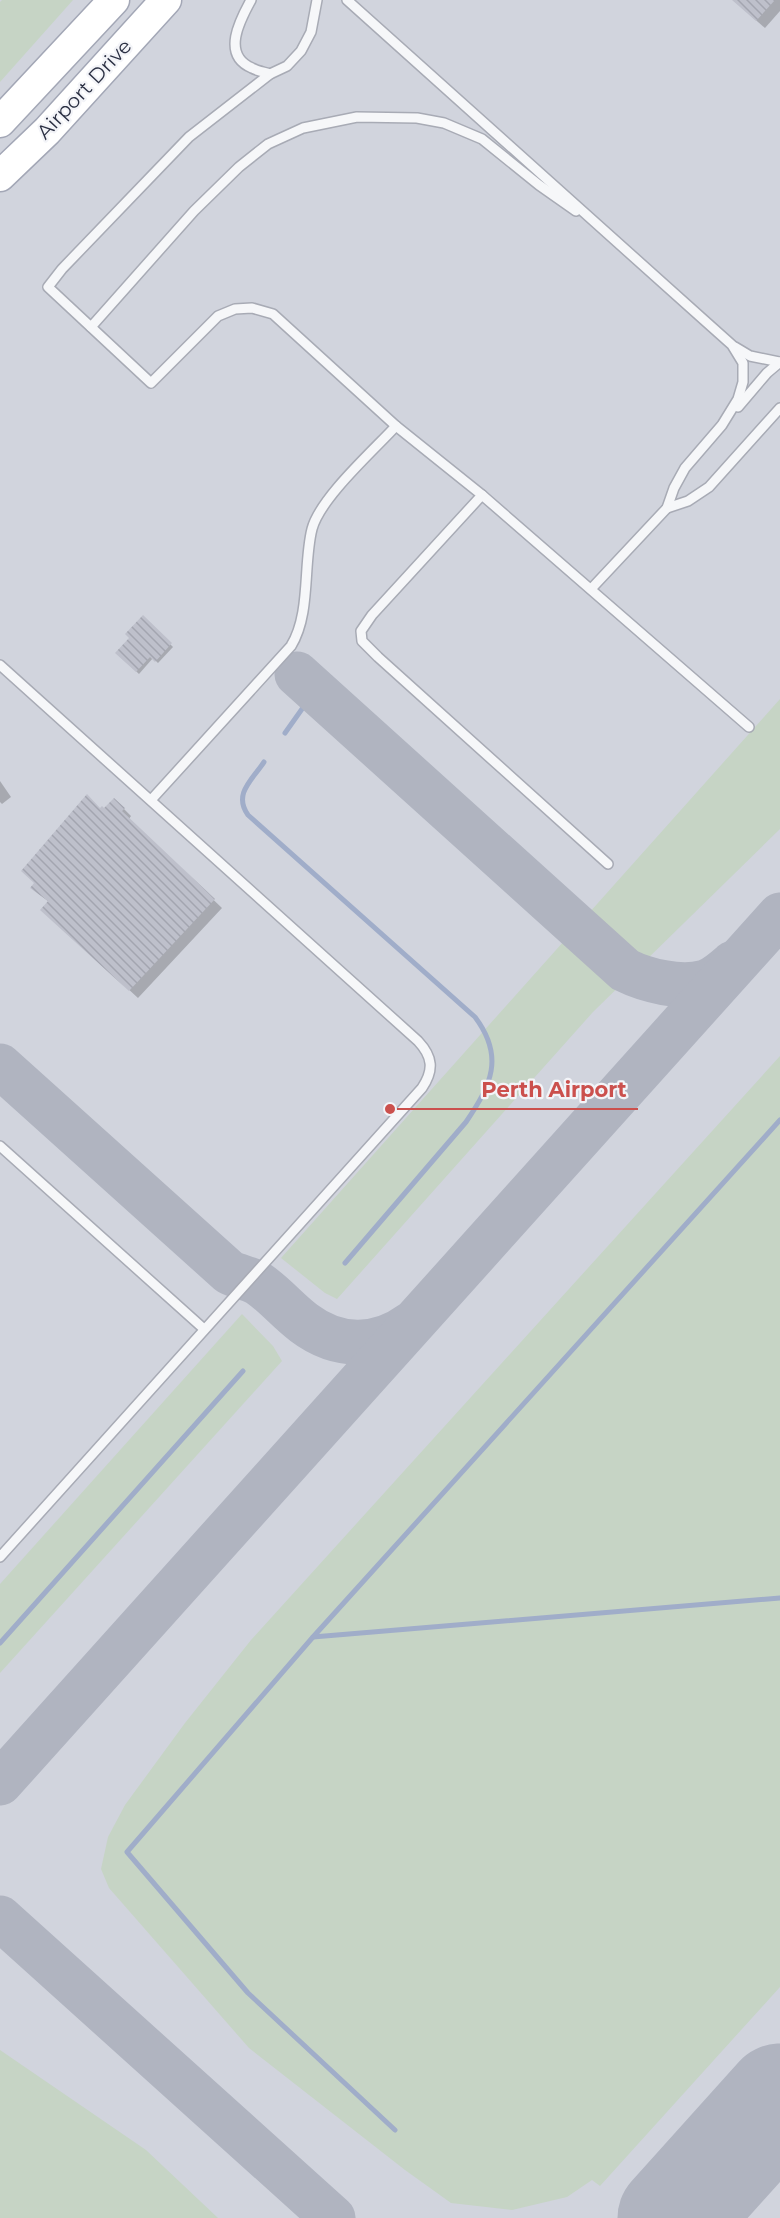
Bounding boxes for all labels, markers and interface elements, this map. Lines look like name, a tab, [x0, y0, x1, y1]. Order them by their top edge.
street label: Airport Drive	[32, 34, 136, 144]
callout: Perth Airport	[469, 1070, 638, 1109]
text: Perth Airport	[481, 1077, 627, 1102]

